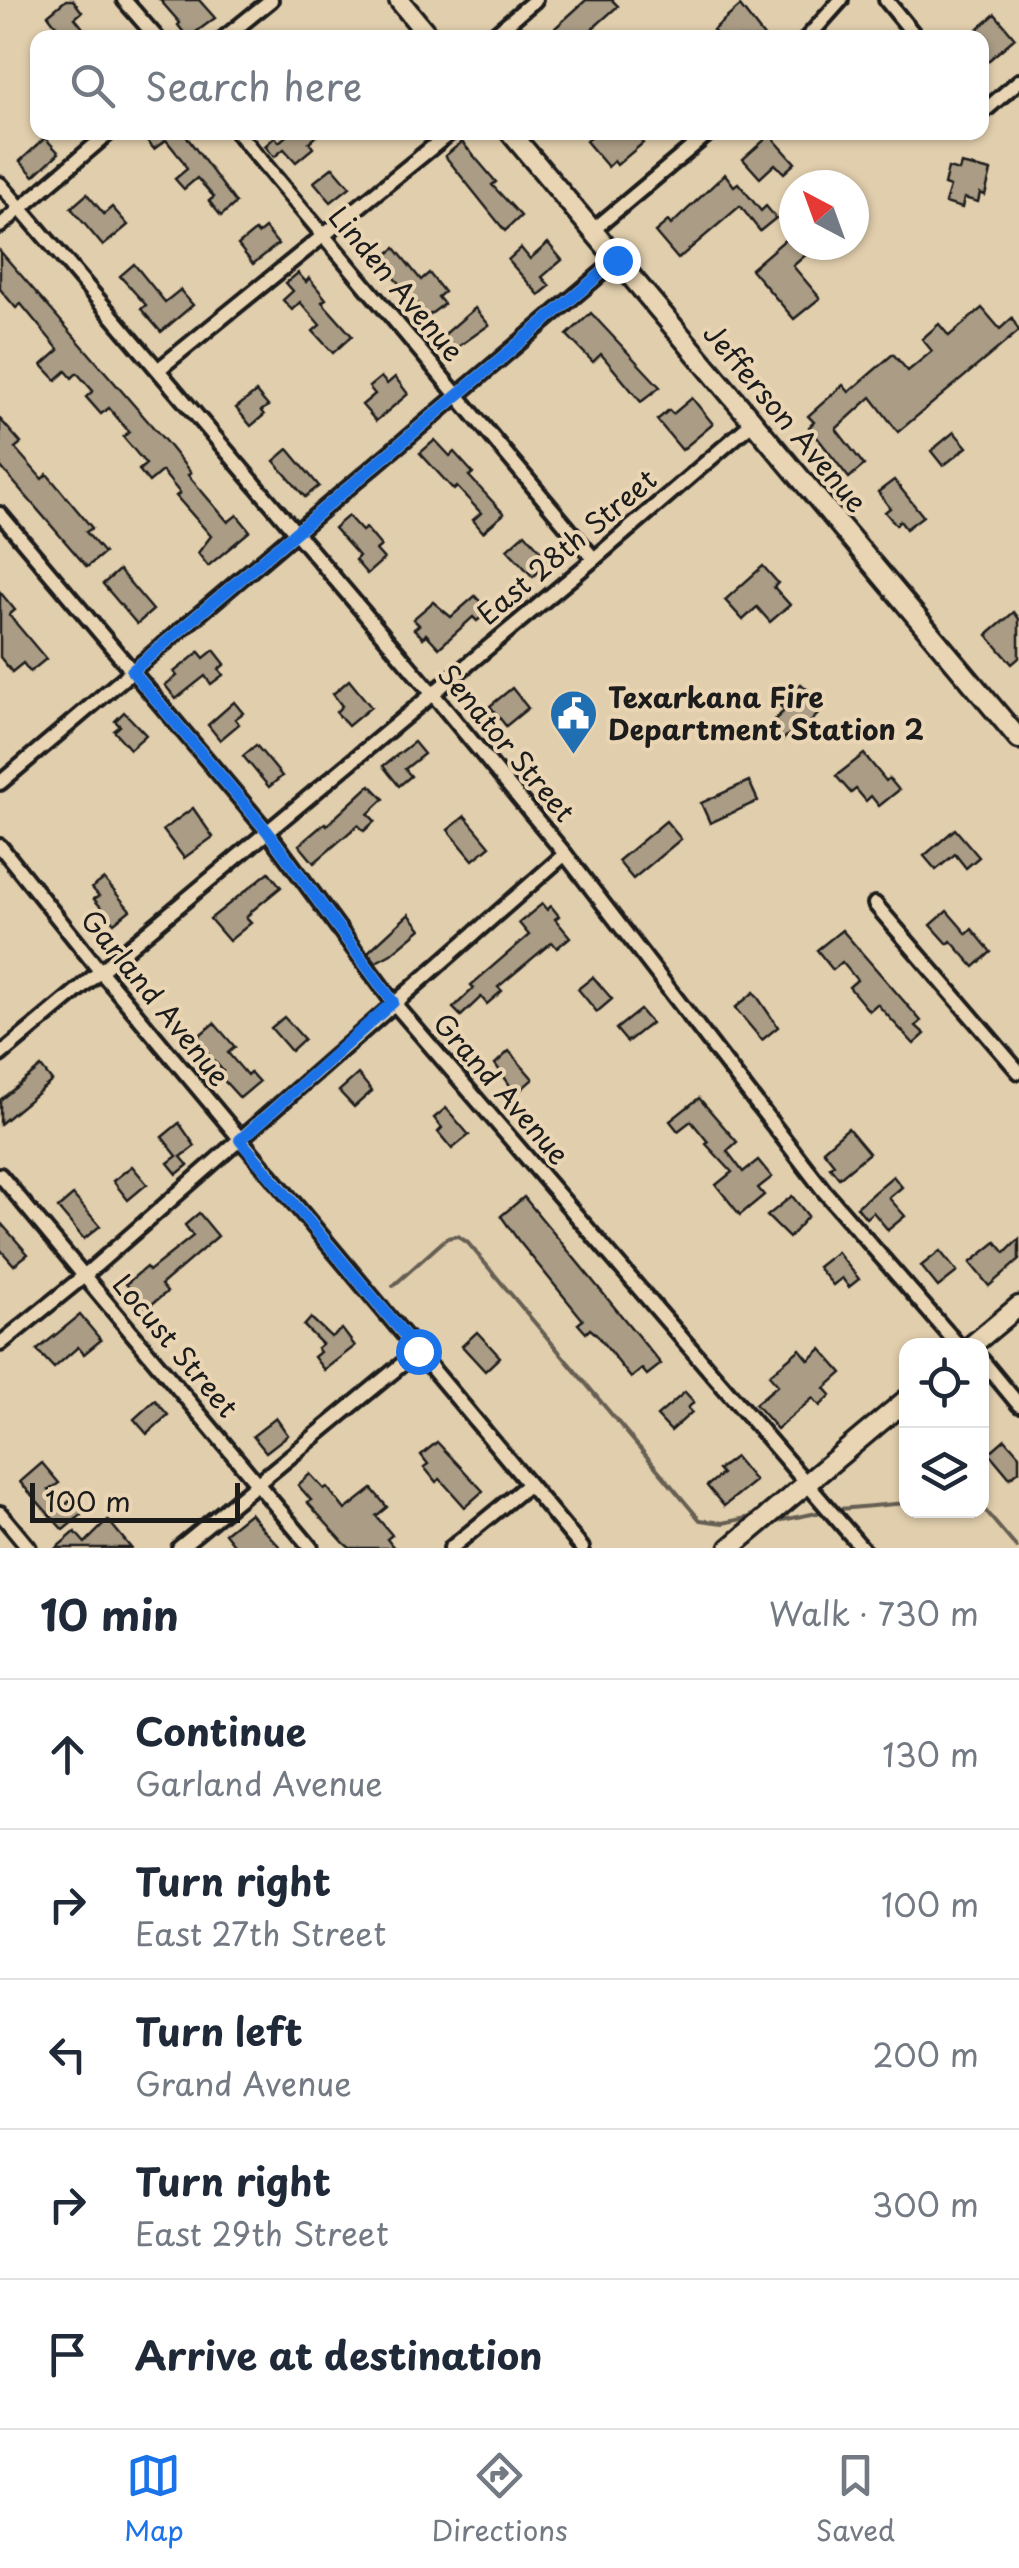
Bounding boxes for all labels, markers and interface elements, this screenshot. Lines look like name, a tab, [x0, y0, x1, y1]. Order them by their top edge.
search box	[30, 30, 989, 140]
text: Search here	[145, 57, 362, 114]
icon: search	[65, 58, 120, 113]
north arrow	[779, 170, 869, 260]
street label: Linden Avenue	[319, 196, 475, 370]
route end	[595, 238, 641, 284]
street label: Jefferson Avenue	[694, 313, 878, 521]
street label: East 28th Street	[467, 458, 665, 634]
street label: Senator Street	[428, 654, 586, 830]
place label: Texarkana Fire Department Station 2	[608, 675, 924, 750]
public building icon: Texarkana Fire Department Station 2	[547, 688, 599, 756]
street label: Garland Avenue	[71, 899, 241, 1095]
street label: Grand Avenue	[424, 1002, 581, 1174]
street label: Locust Street	[103, 1264, 249, 1426]
route start	[396, 1329, 442, 1375]
map controls	[899, 1338, 989, 1518]
button: locate	[899, 1338, 989, 1428]
button: layers	[899, 1428, 989, 1518]
scale bar	[30, 1478, 240, 1522]
text: 100 m	[45, 1479, 131, 1522]
text: 10 min	[40, 1582, 179, 1645]
text: Walk · 730 m	[769, 1589, 979, 1637]
text: Continue	[135, 1702, 306, 1759]
icon: ahead	[40, 1727, 95, 1782]
text: 130 m	[882, 1730, 979, 1778]
text: Garland Avenue	[135, 1759, 383, 1807]
text: Turn right	[135, 1852, 331, 1909]
icon: right	[40, 1877, 95, 1932]
text: 100 m	[881, 1880, 979, 1928]
text: East 27th Street	[135, 1909, 386, 1957]
text: Turn left	[135, 2002, 303, 2059]
icon: left	[40, 2027, 95, 2082]
text: 200 m	[872, 2030, 979, 2078]
text: Grand Avenue	[135, 2059, 352, 2107]
text: Turn right	[135, 2152, 331, 2209]
icon: right	[40, 2177, 95, 2232]
text: 300 m	[871, 2180, 979, 2228]
text: East 29th Street	[135, 2209, 389, 2257]
text: Arrive at destination	[135, 2326, 543, 2383]
icon: arrive	[40, 2327, 95, 2382]
tab: Map	[124, 2448, 184, 2551]
tab: Directions	[432, 2448, 568, 2551]
tab: Saved	[816, 2448, 895, 2551]

